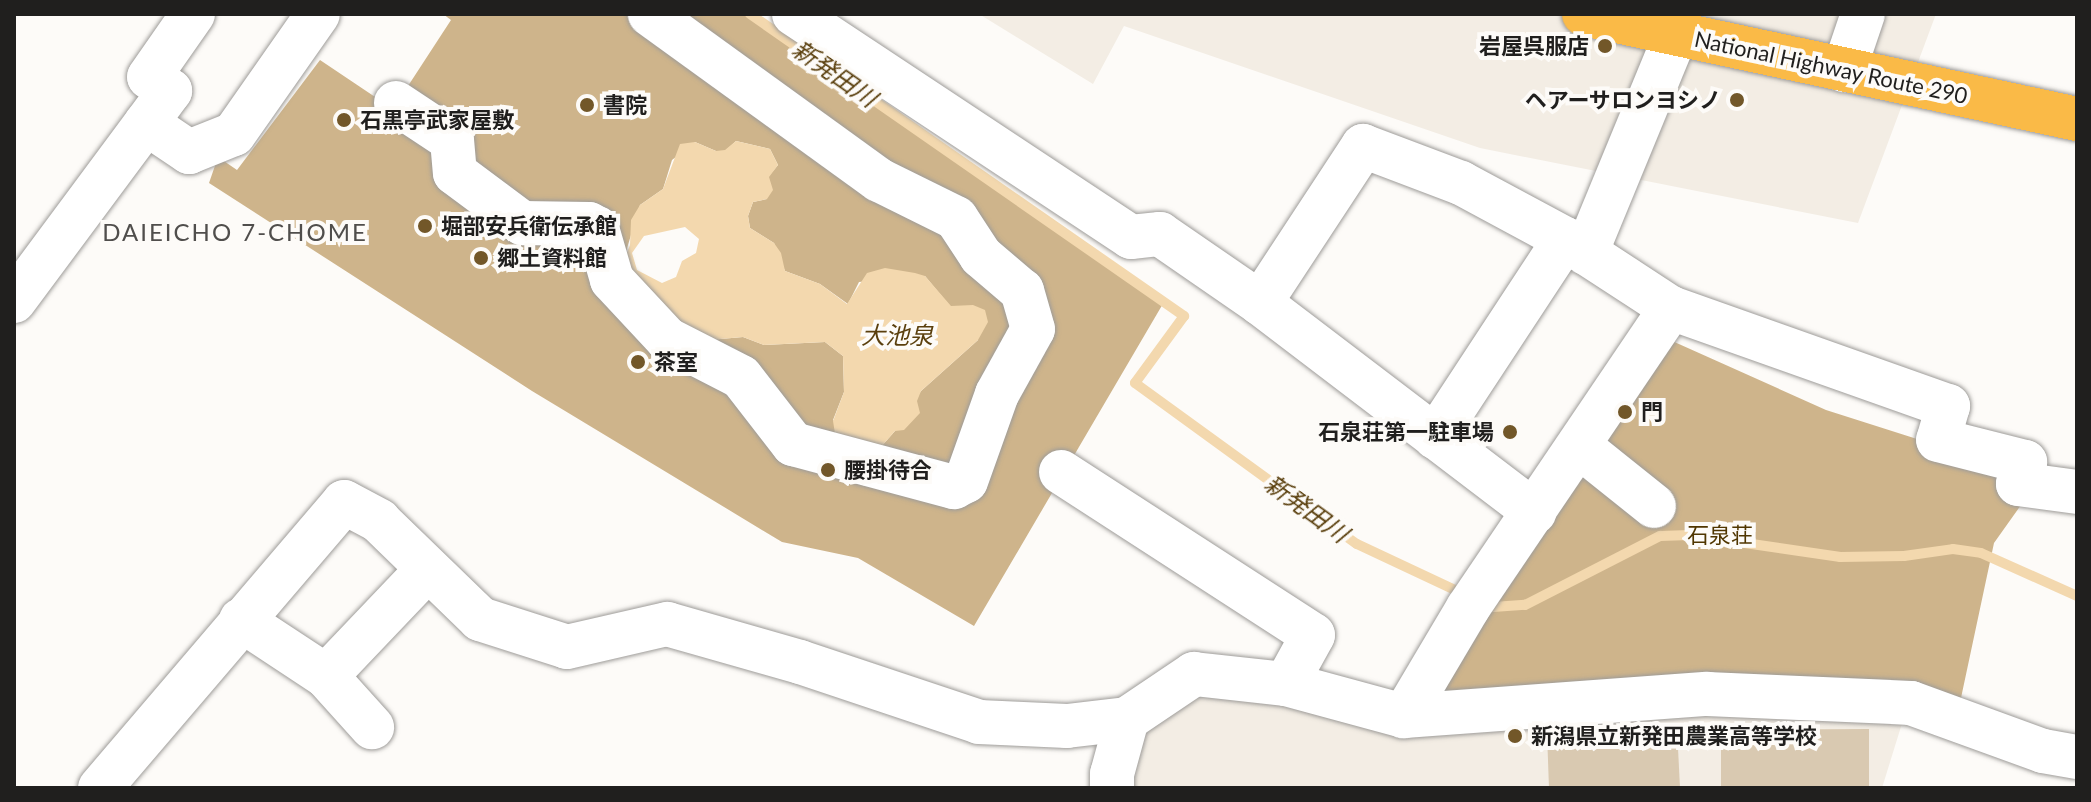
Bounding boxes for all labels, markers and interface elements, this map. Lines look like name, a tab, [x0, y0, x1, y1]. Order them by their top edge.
street label: National Highway Route 290	[1692, 25, 1970, 109]
place label: 岩屋呉服店	[1479, 33, 1589, 59]
water label: 新発田川	[787, 34, 883, 112]
marker: 岩屋呉服店	[1596, 37, 1614, 55]
place label: ヘアーサロンヨシノ	[1524, 87, 1721, 113]
marker: ヘアーサロンヨシノ	[1728, 91, 1746, 109]
place label: 書院	[603, 92, 647, 118]
marker: 書院	[578, 96, 596, 114]
place label: 石黒亭武家屋敷	[360, 107, 514, 133]
marker: 石黒亭武家屋敷	[335, 111, 353, 129]
place label: 堀部安兵衛伝承館	[441, 213, 617, 239]
marker: 堀部安兵衛伝承館	[416, 217, 434, 235]
district label: DAIEICHO 7-CHOME	[102, 218, 368, 246]
place label: 郷土資料館	[497, 245, 607, 271]
marker: 郷土資料館	[472, 249, 490, 267]
water label: 大池泉	[861, 321, 933, 349]
place label: 茶室	[654, 349, 698, 375]
marker: 茶室	[629, 353, 647, 371]
place label: 門	[1641, 399, 1663, 425]
marker: 門	[1616, 403, 1634, 421]
place label: 石泉荘第一駐車場	[1318, 419, 1494, 445]
marker: 石泉荘第一駐車場	[1501, 423, 1519, 441]
place label: 腰掛待合	[844, 457, 932, 483]
marker: 腰掛待合	[819, 461, 837, 479]
water label: 新発田川	[1260, 468, 1354, 548]
park label: 石泉荘	[1687, 522, 1753, 548]
place label: 新潟県立新発田農業高等学校	[1531, 723, 1817, 749]
marker: 新潟県立新発田農業高等学校	[1506, 727, 1524, 745]

